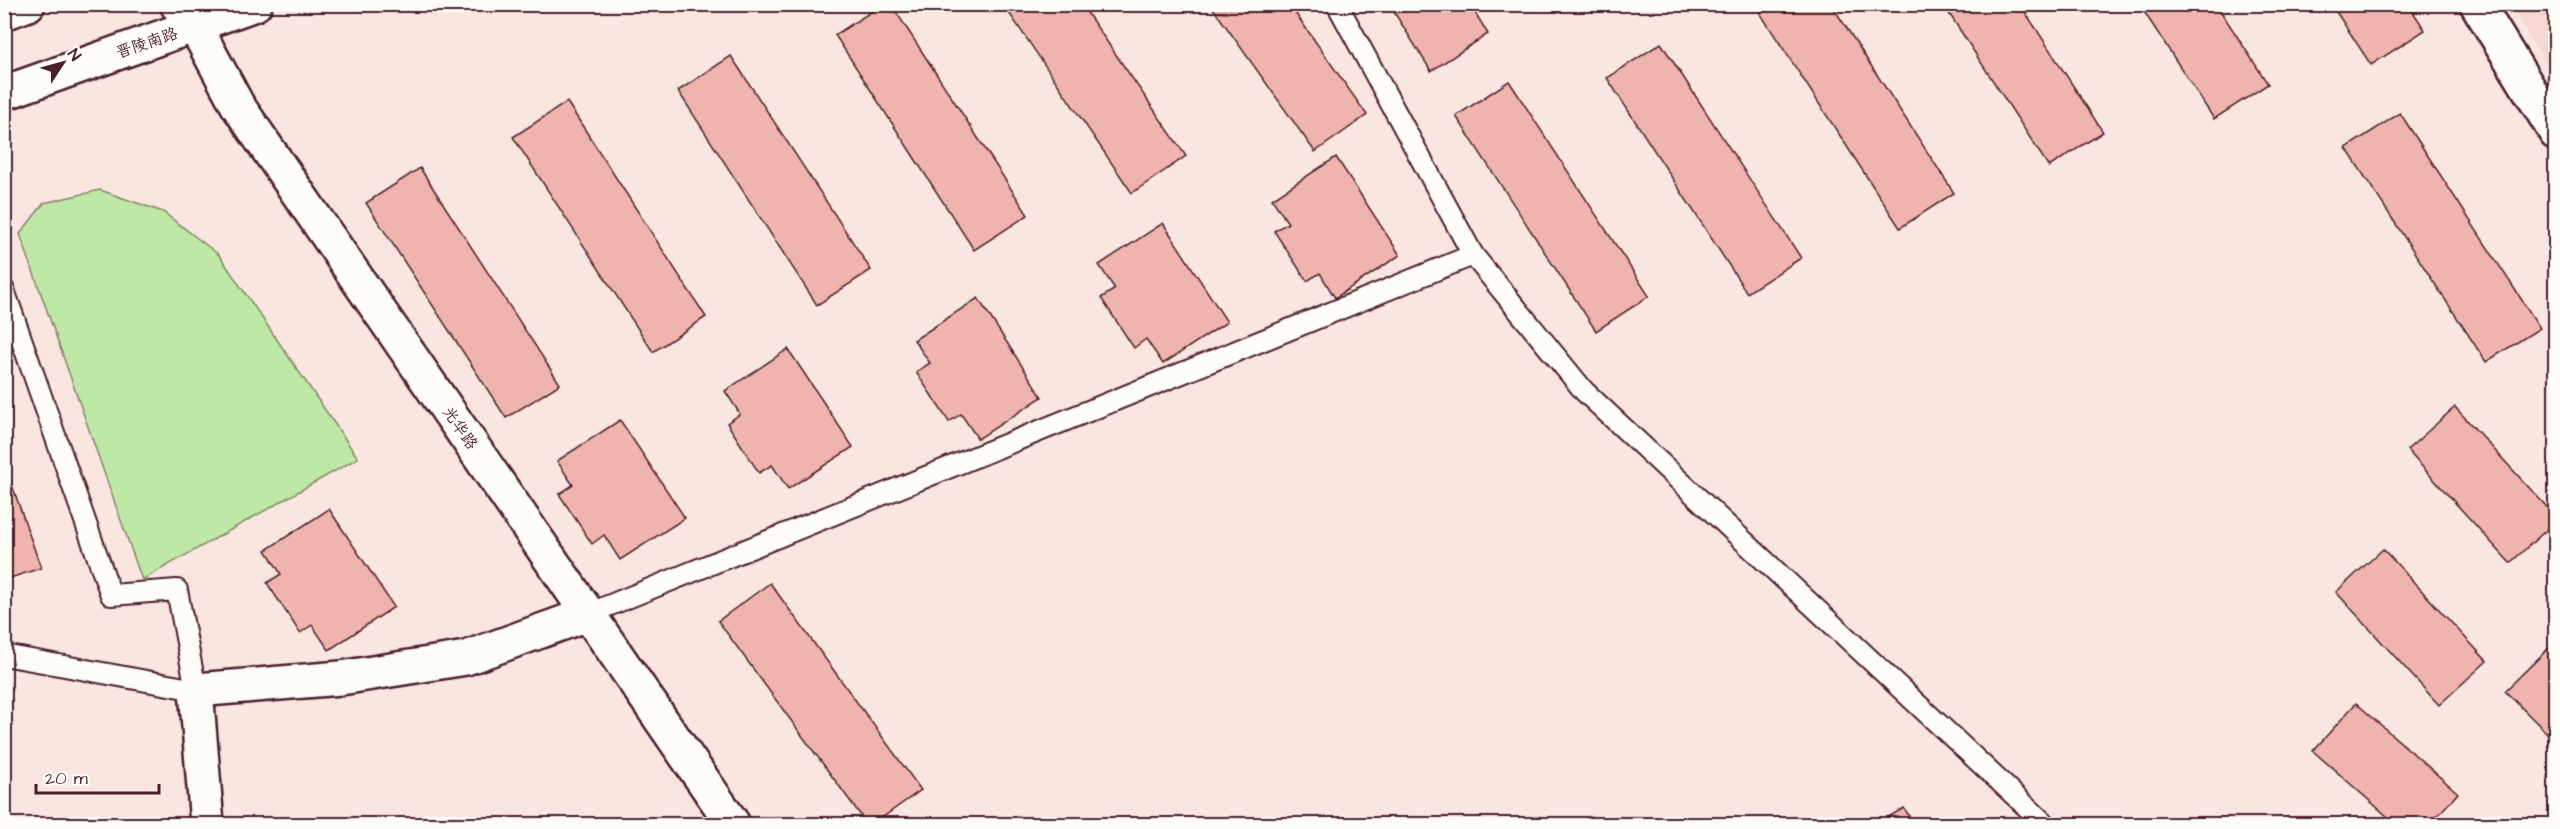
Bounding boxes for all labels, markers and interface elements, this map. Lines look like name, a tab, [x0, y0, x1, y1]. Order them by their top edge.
street label: 晋陵南路	[113, 22, 181, 64]
north arrow	[33, 33, 93, 93]
text: N	[62, 44, 86, 65]
street label: 光华路	[437, 402, 483, 454]
scale bar	[36, 757, 159, 795]
text: 20 m	[45, 766, 88, 791]

